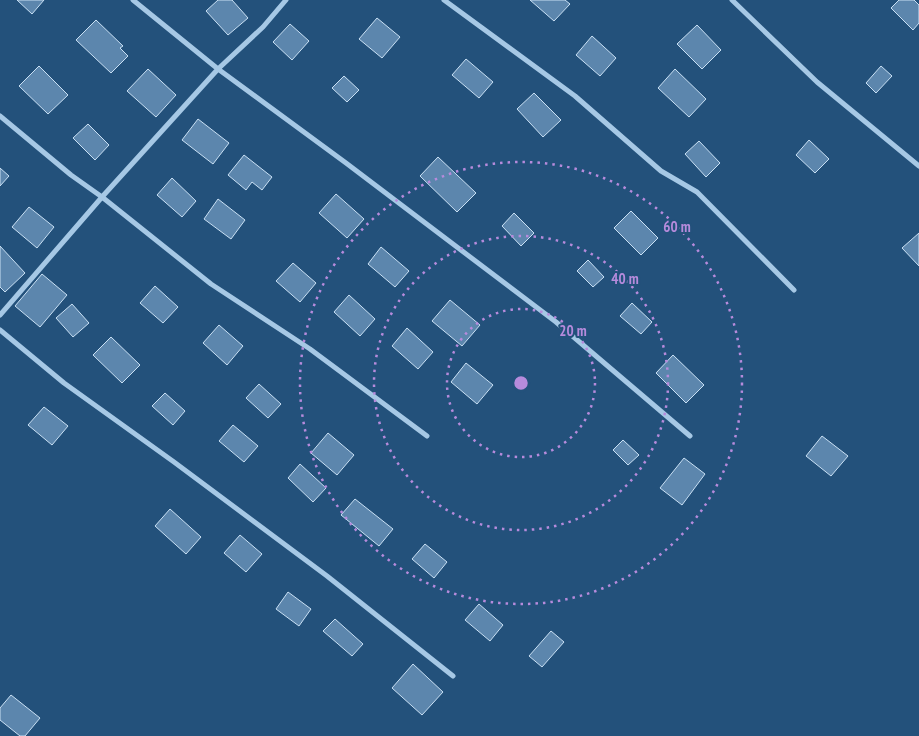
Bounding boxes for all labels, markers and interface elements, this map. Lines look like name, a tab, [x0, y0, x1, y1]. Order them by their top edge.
text: 60 m	[663, 217, 691, 236]
text: 40 m	[611, 269, 639, 288]
text: 20 m	[559, 321, 587, 340]
centre of rings	[512, 374, 530, 392]

